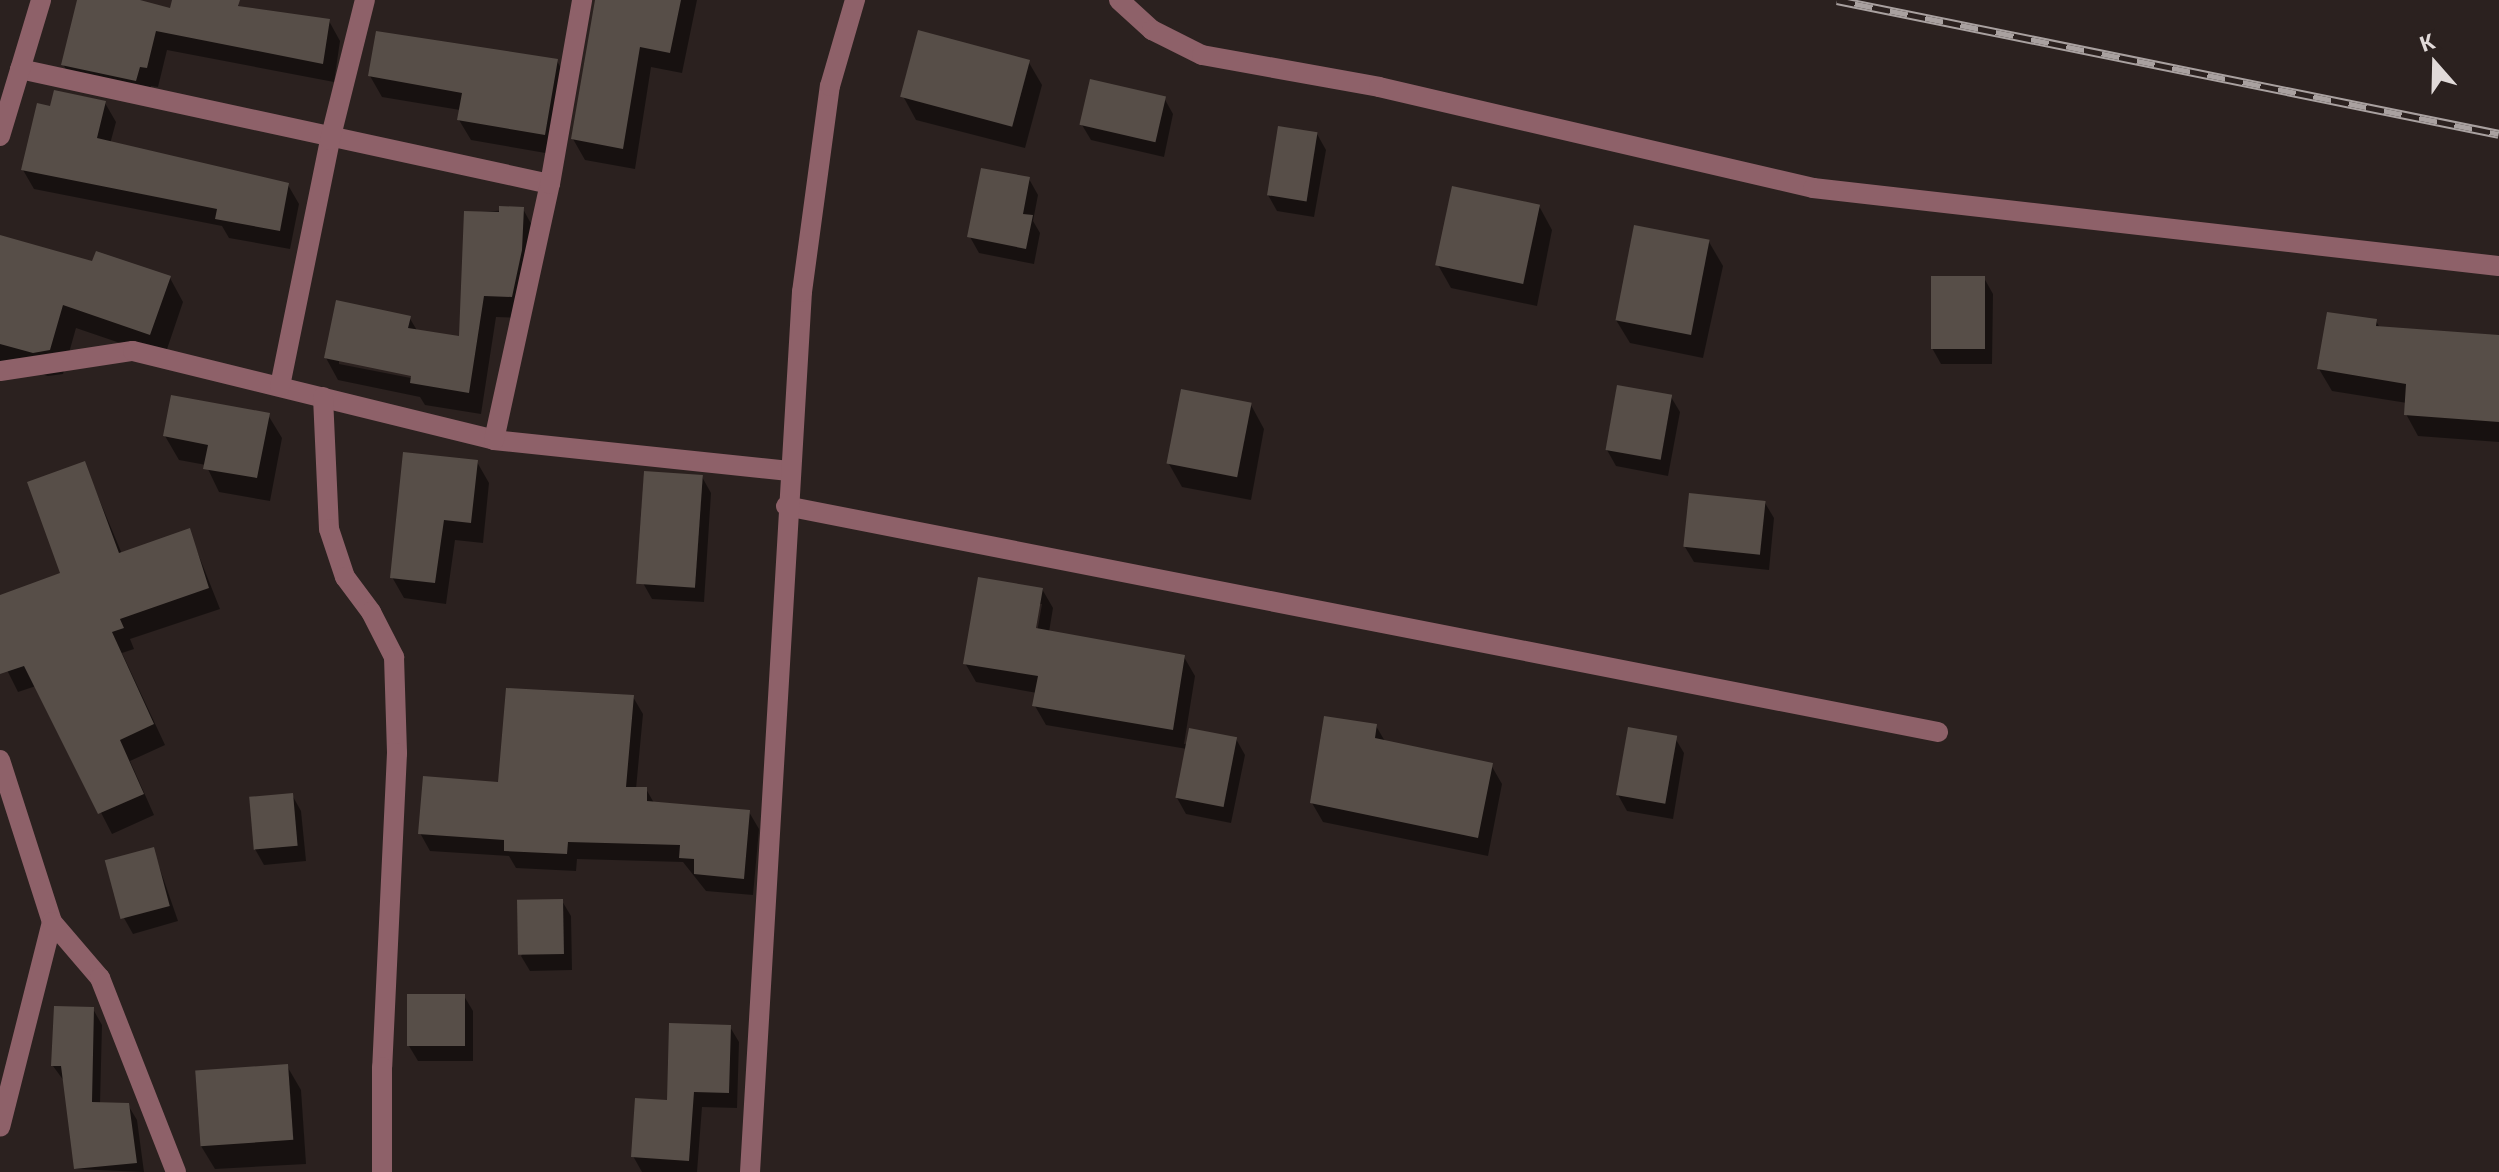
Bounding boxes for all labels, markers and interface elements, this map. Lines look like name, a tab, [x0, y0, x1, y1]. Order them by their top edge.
north arrow	[2395, 24, 2475, 104]
text: K	[2416, 27, 2438, 56]

